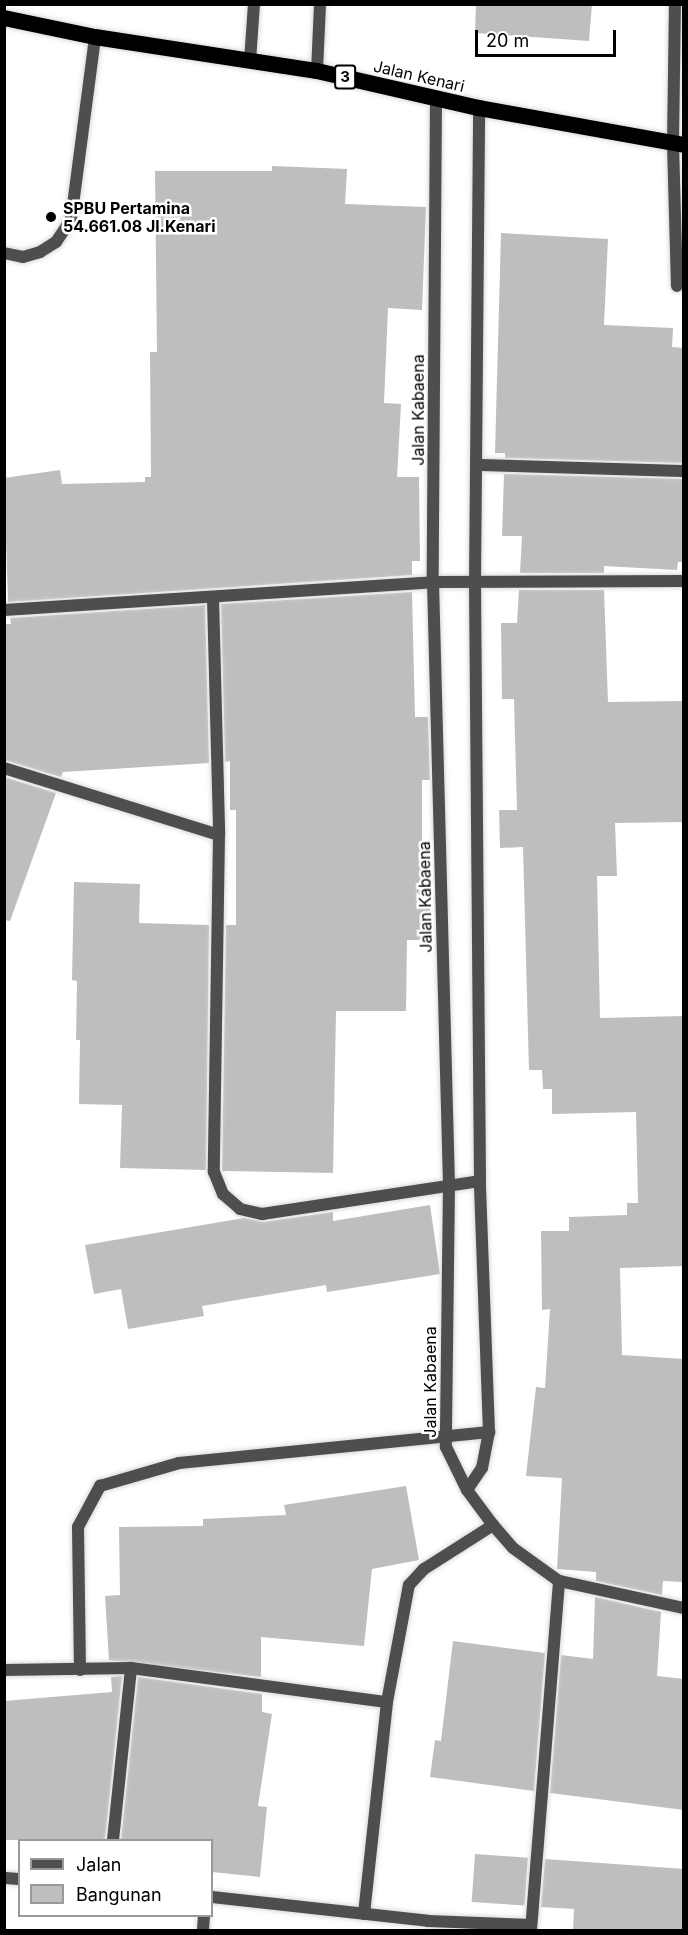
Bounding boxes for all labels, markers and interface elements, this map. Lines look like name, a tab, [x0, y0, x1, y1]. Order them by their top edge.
scale bar	[478, 18, 619, 56]
text: 20 m	[486, 30, 529, 51]
street label: Jalan Kenari	[372, 56, 466, 96]
road number: 3	[333, 65, 357, 89]
place label: SPBU Pertamina 54.661.08 Jl.Kenari	[63, 198, 216, 236]
marker: SPBU Pertamina 54.661.08 Jl.Kenari	[44, 210, 58, 224]
street label: Jalan Kabaena	[408, 354, 428, 466]
street label: Jalan Kabaena	[414, 841, 436, 953]
street label: Jalan Kabaena	[420, 1326, 440, 1438]
legend	[18, 1839, 213, 1917]
text: Jalan	[76, 1854, 121, 1875]
text: Bangunan	[76, 1884, 162, 1905]

